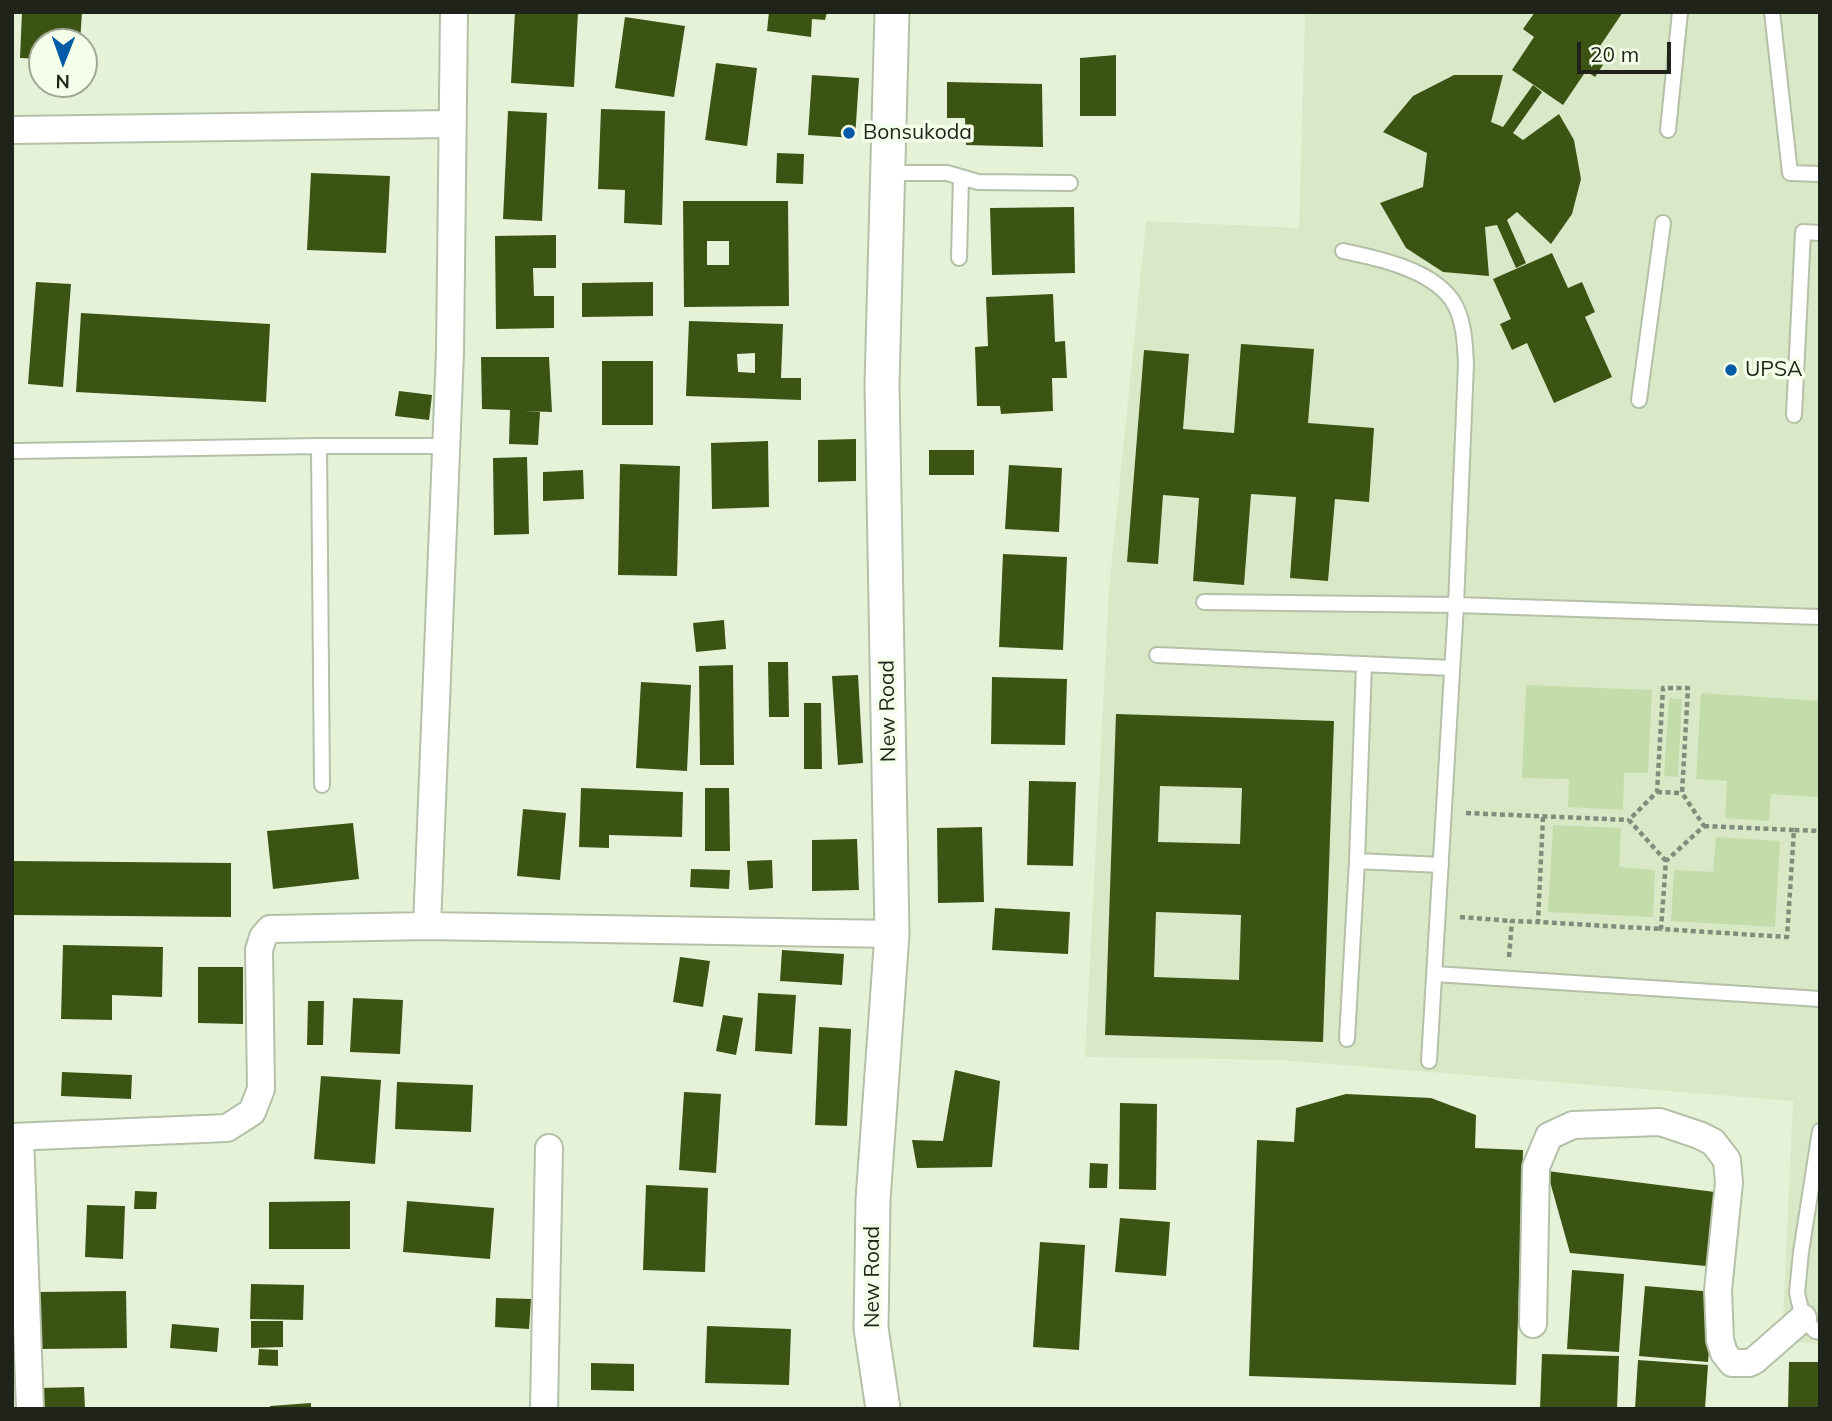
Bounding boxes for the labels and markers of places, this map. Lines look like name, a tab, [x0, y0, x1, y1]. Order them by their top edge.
place label: Bonsukoda	[863, 120, 972, 146]
marker: Bonsukoda	[841, 125, 857, 141]
place label: UPSA	[1745, 357, 1802, 383]
marker: UPSA	[1723, 362, 1739, 378]

